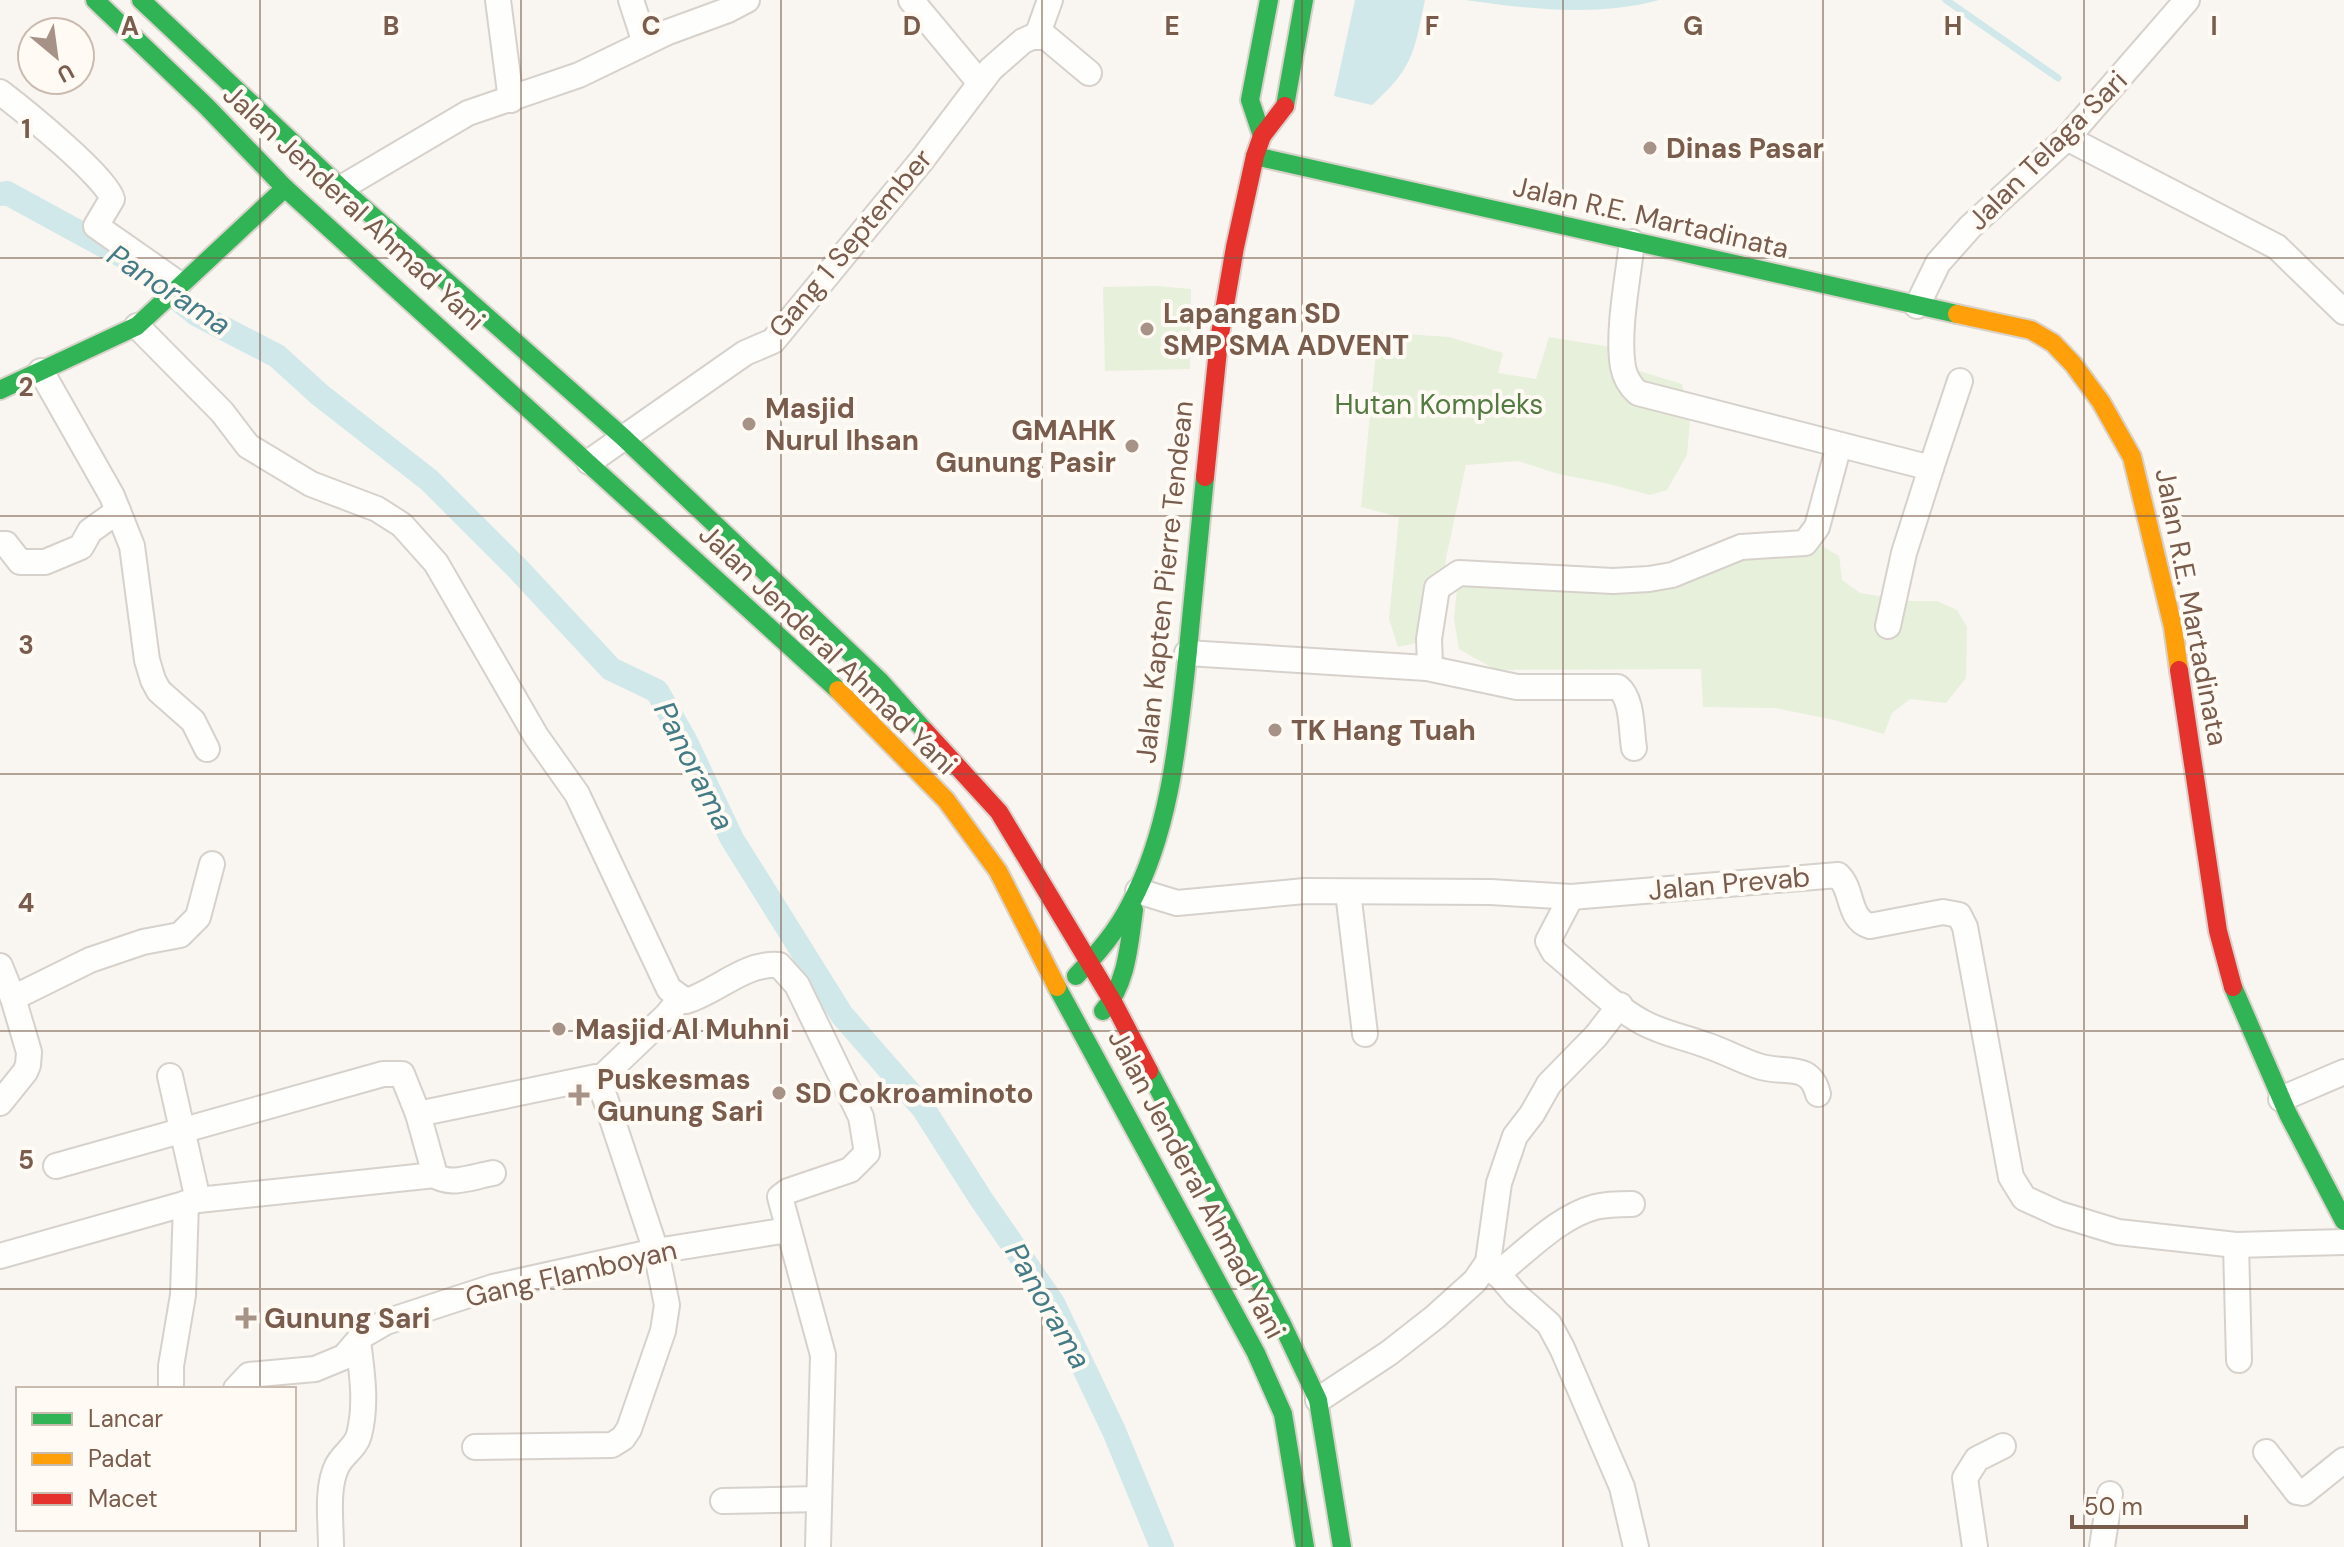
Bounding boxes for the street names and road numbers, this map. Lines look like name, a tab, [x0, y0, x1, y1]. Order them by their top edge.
street label: Jalan Telaga Sari	[1959, 62, 2135, 238]
street label: Jalan Jenderal Ahmad Yani	[215, 76, 492, 339]
street label: Gang 1 September	[760, 141, 940, 346]
street label: Jalan R.E. Martadinata	[1509, 168, 1792, 267]
street label: Jalan Kapten Pierre Tendean	[1127, 399, 1202, 765]
street label: Jalan R.E. Martadinata	[2146, 465, 2237, 749]
street label: Jalan Jenderal Ahmad Yani	[691, 516, 965, 783]
street label: Jalan Prevab	[1646, 858, 1812, 909]
street label: Jalan Jenderal Ahmad Yani	[1099, 1023, 1294, 1345]
street label: Gang Flamboyan	[462, 1231, 681, 1316]

